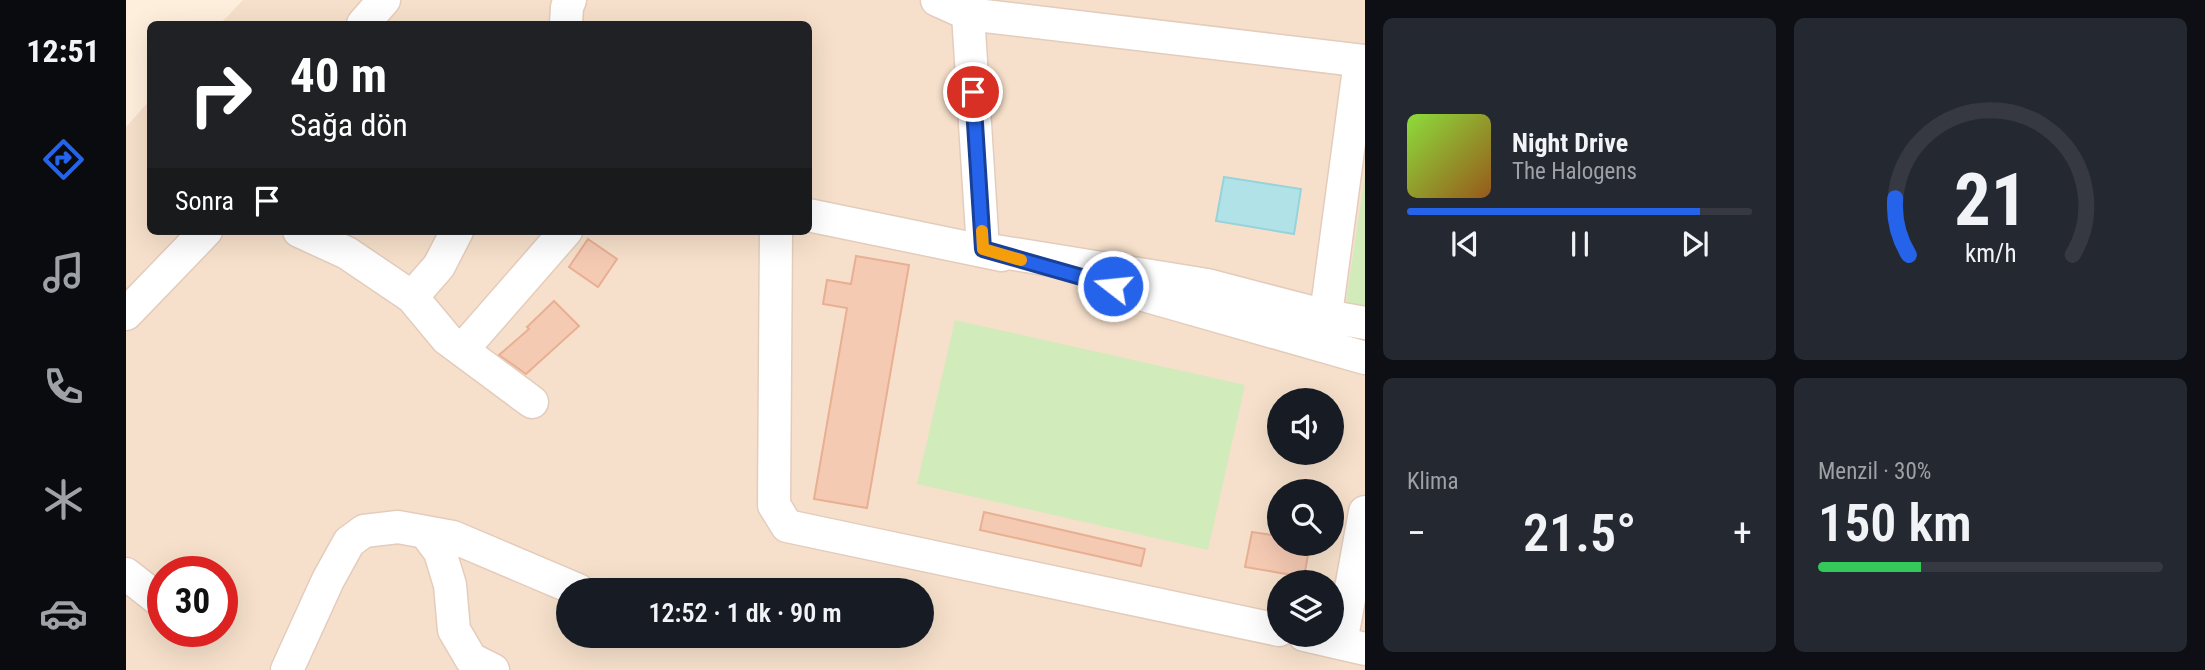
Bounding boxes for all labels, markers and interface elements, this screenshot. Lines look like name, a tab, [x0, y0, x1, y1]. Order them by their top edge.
text: 12:51	[26, 32, 100, 70]
text: 40 m	[290, 47, 387, 104]
icon: right	[175, 49, 266, 140]
pin	[943, 62, 1003, 122]
icon: arrive	[954, 73, 992, 111]
text: Sağa dön	[290, 106, 408, 144]
text: Night Drive	[1512, 128, 1628, 158]
icon: directions	[39, 135, 88, 184]
text: 21	[1954, 157, 2027, 243]
text: The Halogens	[1512, 158, 1637, 185]
icon: arrive	[248, 182, 286, 220]
text: Sonra	[175, 186, 234, 216]
icon: previous	[1446, 225, 1484, 263]
icon: pause	[1561, 225, 1599, 263]
icon: next	[1676, 225, 1714, 263]
text: km/h	[1965, 239, 2016, 268]
icon: music	[39, 248, 88, 297]
position arrow	[1076, 249, 1150, 323]
icon: phone	[39, 362, 88, 411]
map controls	[1267, 388, 1344, 647]
button: sound	[1267, 388, 1344, 465]
text: Menzil · 30%	[1818, 458, 1931, 485]
text: Klima	[1407, 468, 1458, 495]
icon: climate	[39, 475, 88, 524]
button: search	[1267, 479, 1344, 556]
text: 150 km	[1818, 493, 1972, 554]
text: 21.5°	[1523, 503, 1636, 564]
text: −	[1407, 511, 1426, 555]
text: +	[1733, 511, 1752, 555]
speed limit sign: 30	[147, 556, 238, 647]
button: layers	[1267, 570, 1344, 647]
icon: car	[39, 589, 88, 638]
text: 12:52 · 1 dk · 90 m	[648, 598, 842, 628]

